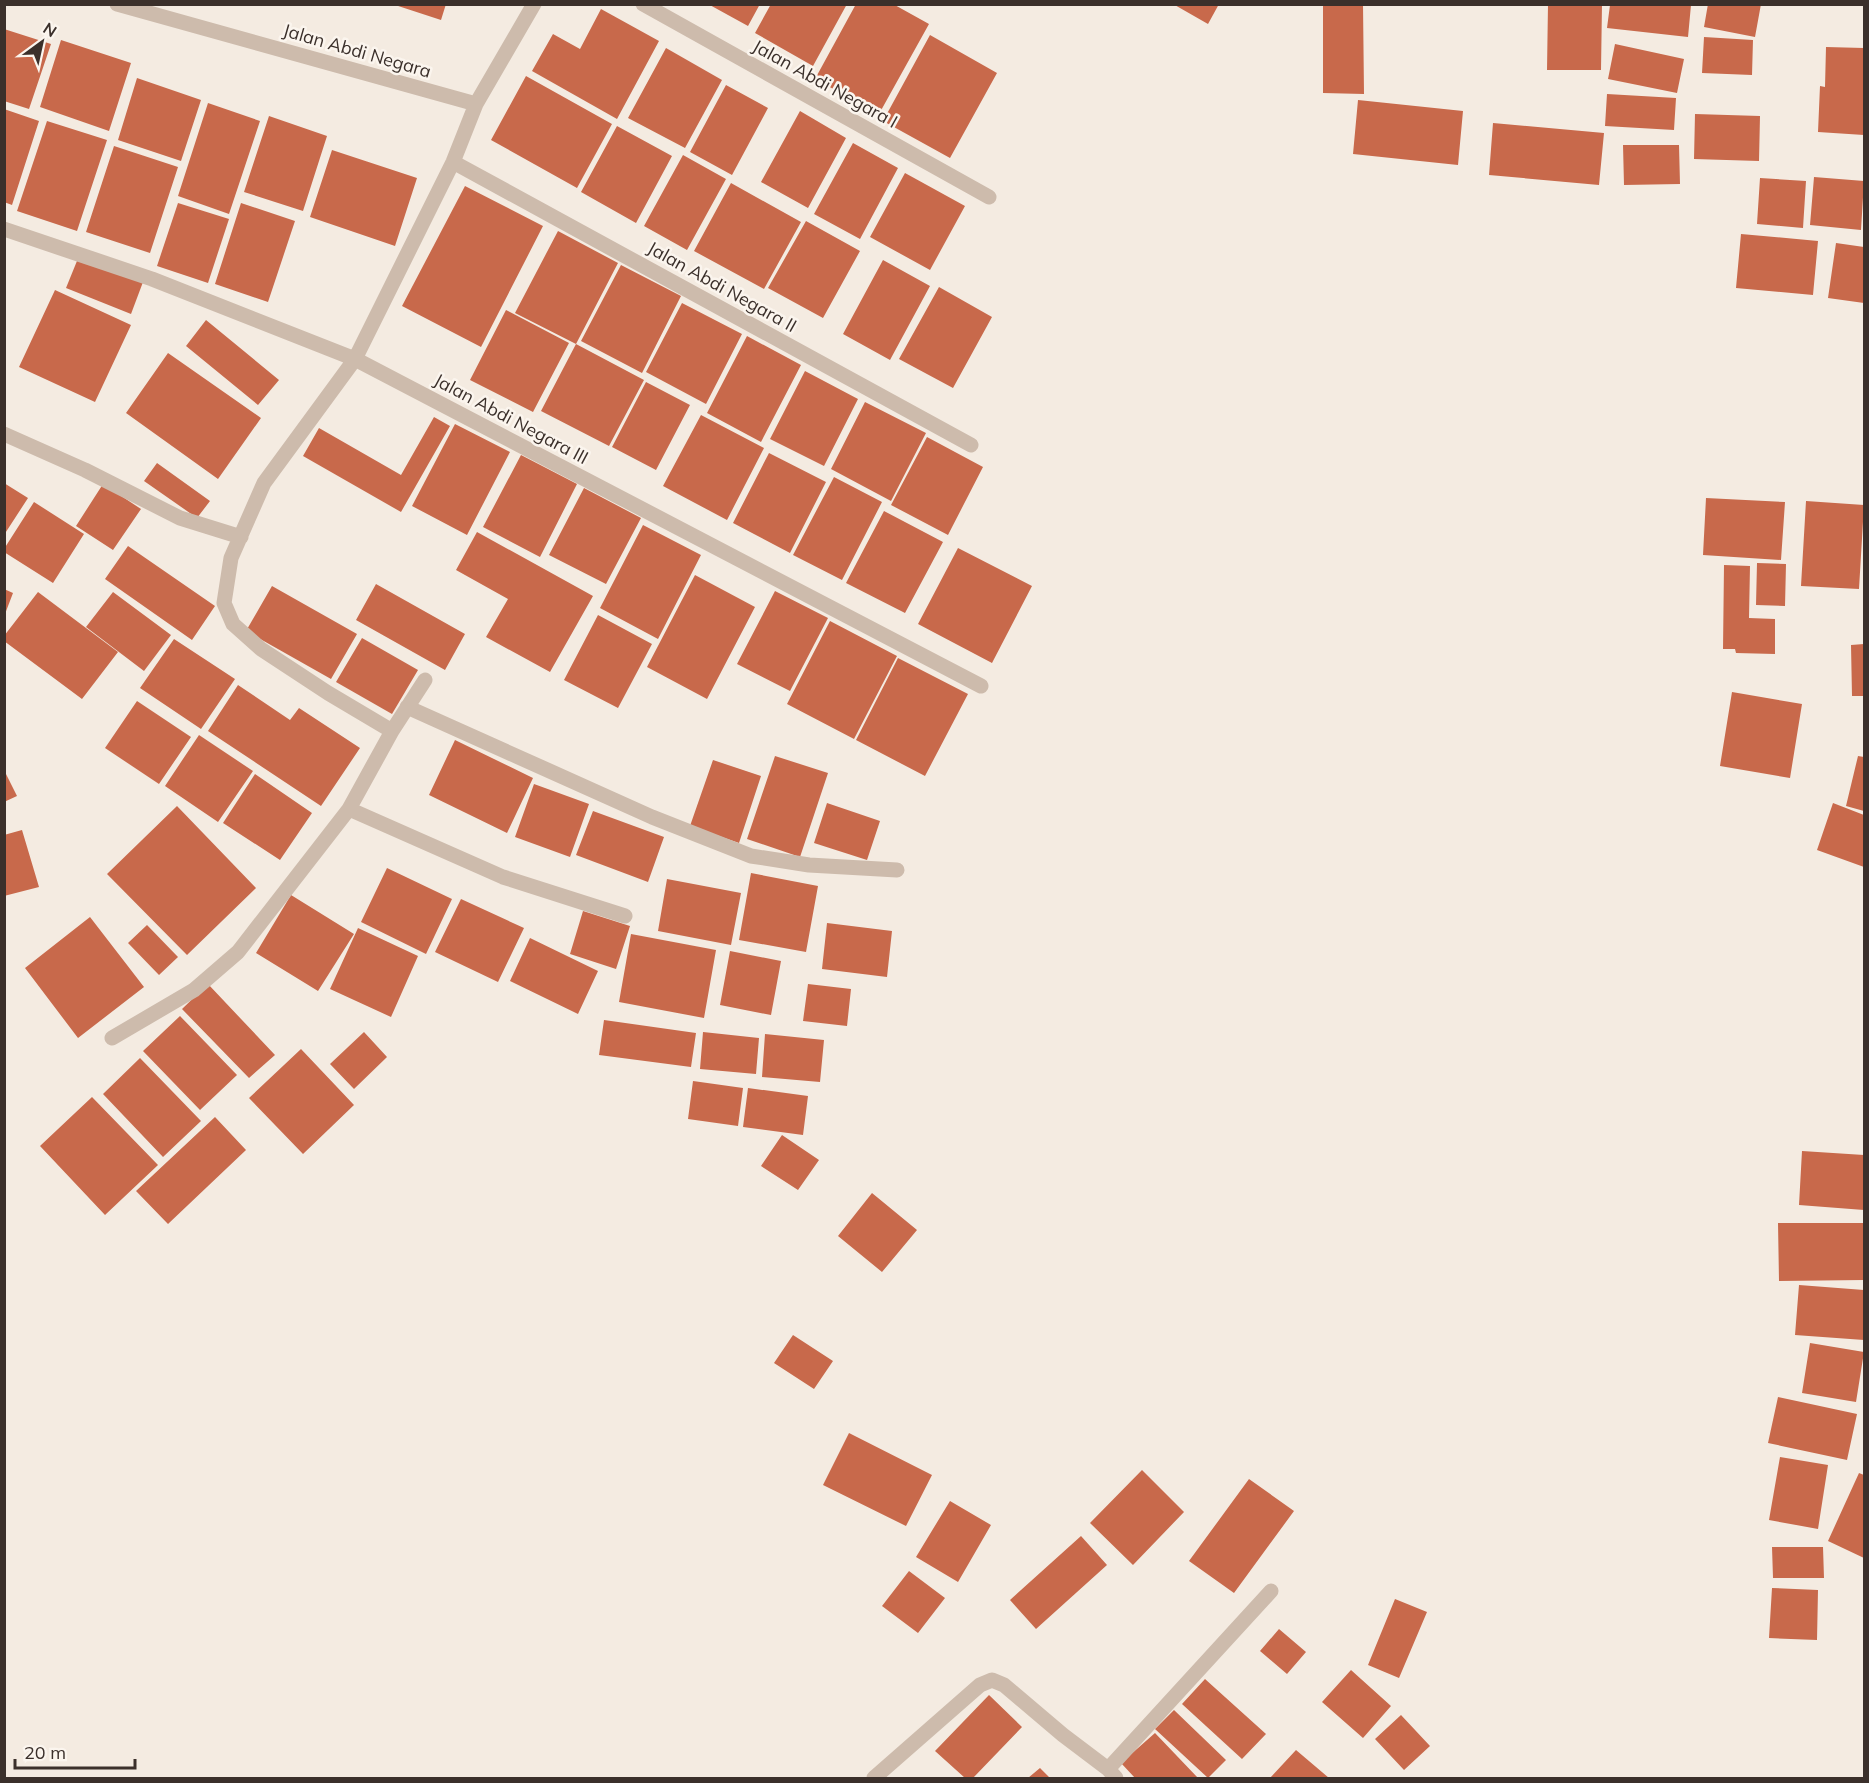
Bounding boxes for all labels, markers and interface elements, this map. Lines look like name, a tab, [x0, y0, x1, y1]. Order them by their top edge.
north arrow	[12, 12, 72, 72]
text: N	[40, 18, 61, 41]
street label: Jalan Abdi Negara	[280, 18, 434, 83]
street label: Jalan Abdi Negara I	[749, 34, 902, 133]
street label: Jalan Abdi Negara II	[644, 236, 801, 337]
street label: Jalan Abdi Negara III	[430, 368, 592, 469]
scale bar	[15, 1732, 135, 1770]
text: 20 m	[24, 1741, 66, 1764]

